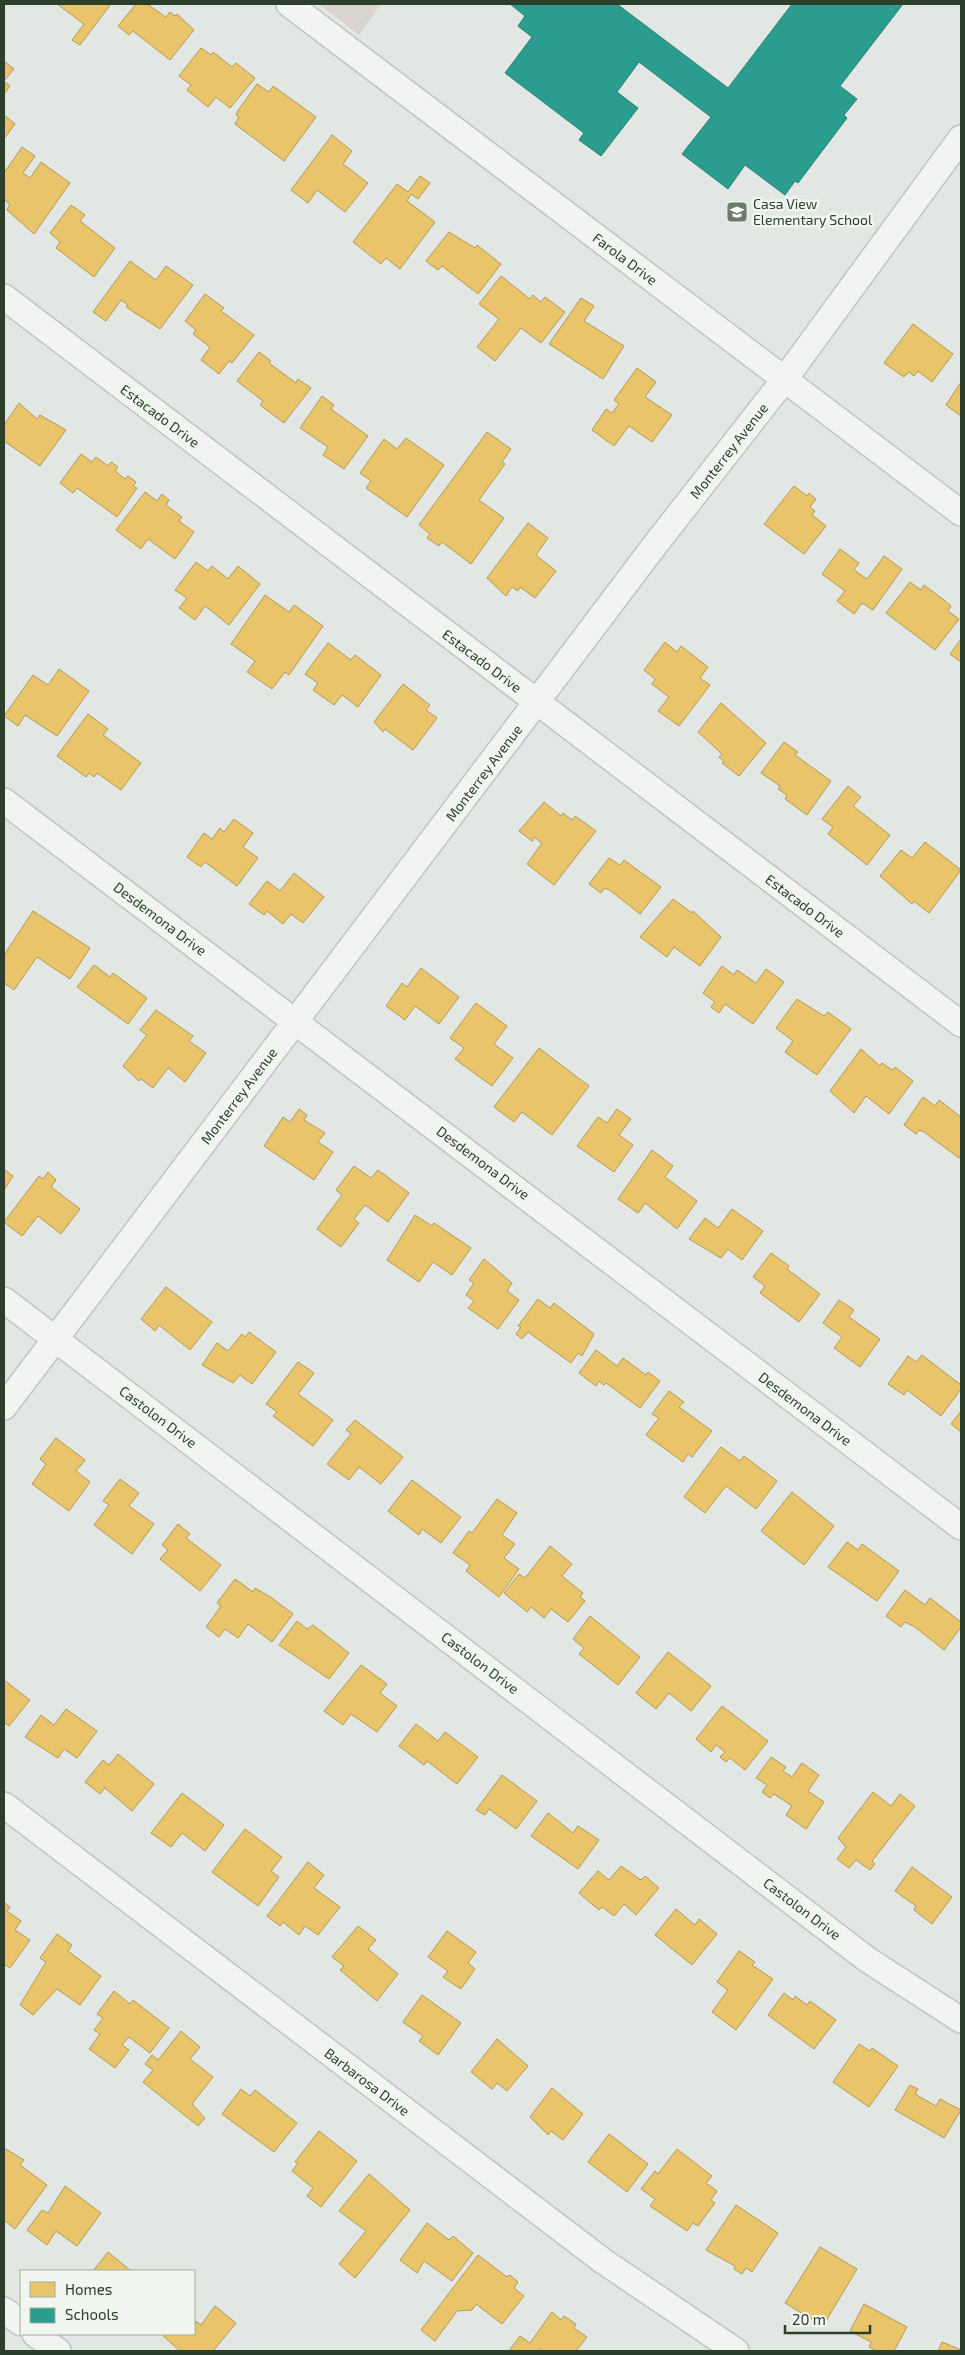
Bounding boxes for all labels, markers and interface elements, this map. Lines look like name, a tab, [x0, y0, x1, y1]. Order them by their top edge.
place label: Casa View Elementary School	[753, 195, 873, 228]
school or university icon: Casa View Elementary School	[725, 200, 749, 224]
street label: Farola Drive	[590, 229, 661, 288]
street label: Estacado Drive	[117, 380, 203, 451]
street label: Monterrey Avenue	[686, 400, 771, 502]
street label: Estacado Drive	[439, 625, 525, 696]
street label: Monterrey Avenue	[442, 721, 525, 824]
street label: Estacado Drive	[762, 870, 848, 941]
street label: Desdemona Drive	[111, 878, 210, 959]
street label: Monterrey Avenue	[197, 1044, 280, 1147]
street label: Desdemona Drive	[434, 1122, 533, 1203]
street label: Desdemona Drive	[756, 1368, 855, 1449]
street label: Castolon Drive	[116, 1382, 200, 1451]
street label: Castolon Drive	[438, 1628, 522, 1697]
street label: Castolon Drive	[760, 1874, 844, 1943]
street label: Barbarosa Drive	[321, 2044, 413, 2119]
legend	[20, 2270, 195, 2335]
text: Homes	[65, 2280, 112, 2298]
scale bar	[785, 2302, 870, 2334]
text: Schools	[65, 2305, 119, 2323]
text: 20 m	[792, 2310, 826, 2328]

